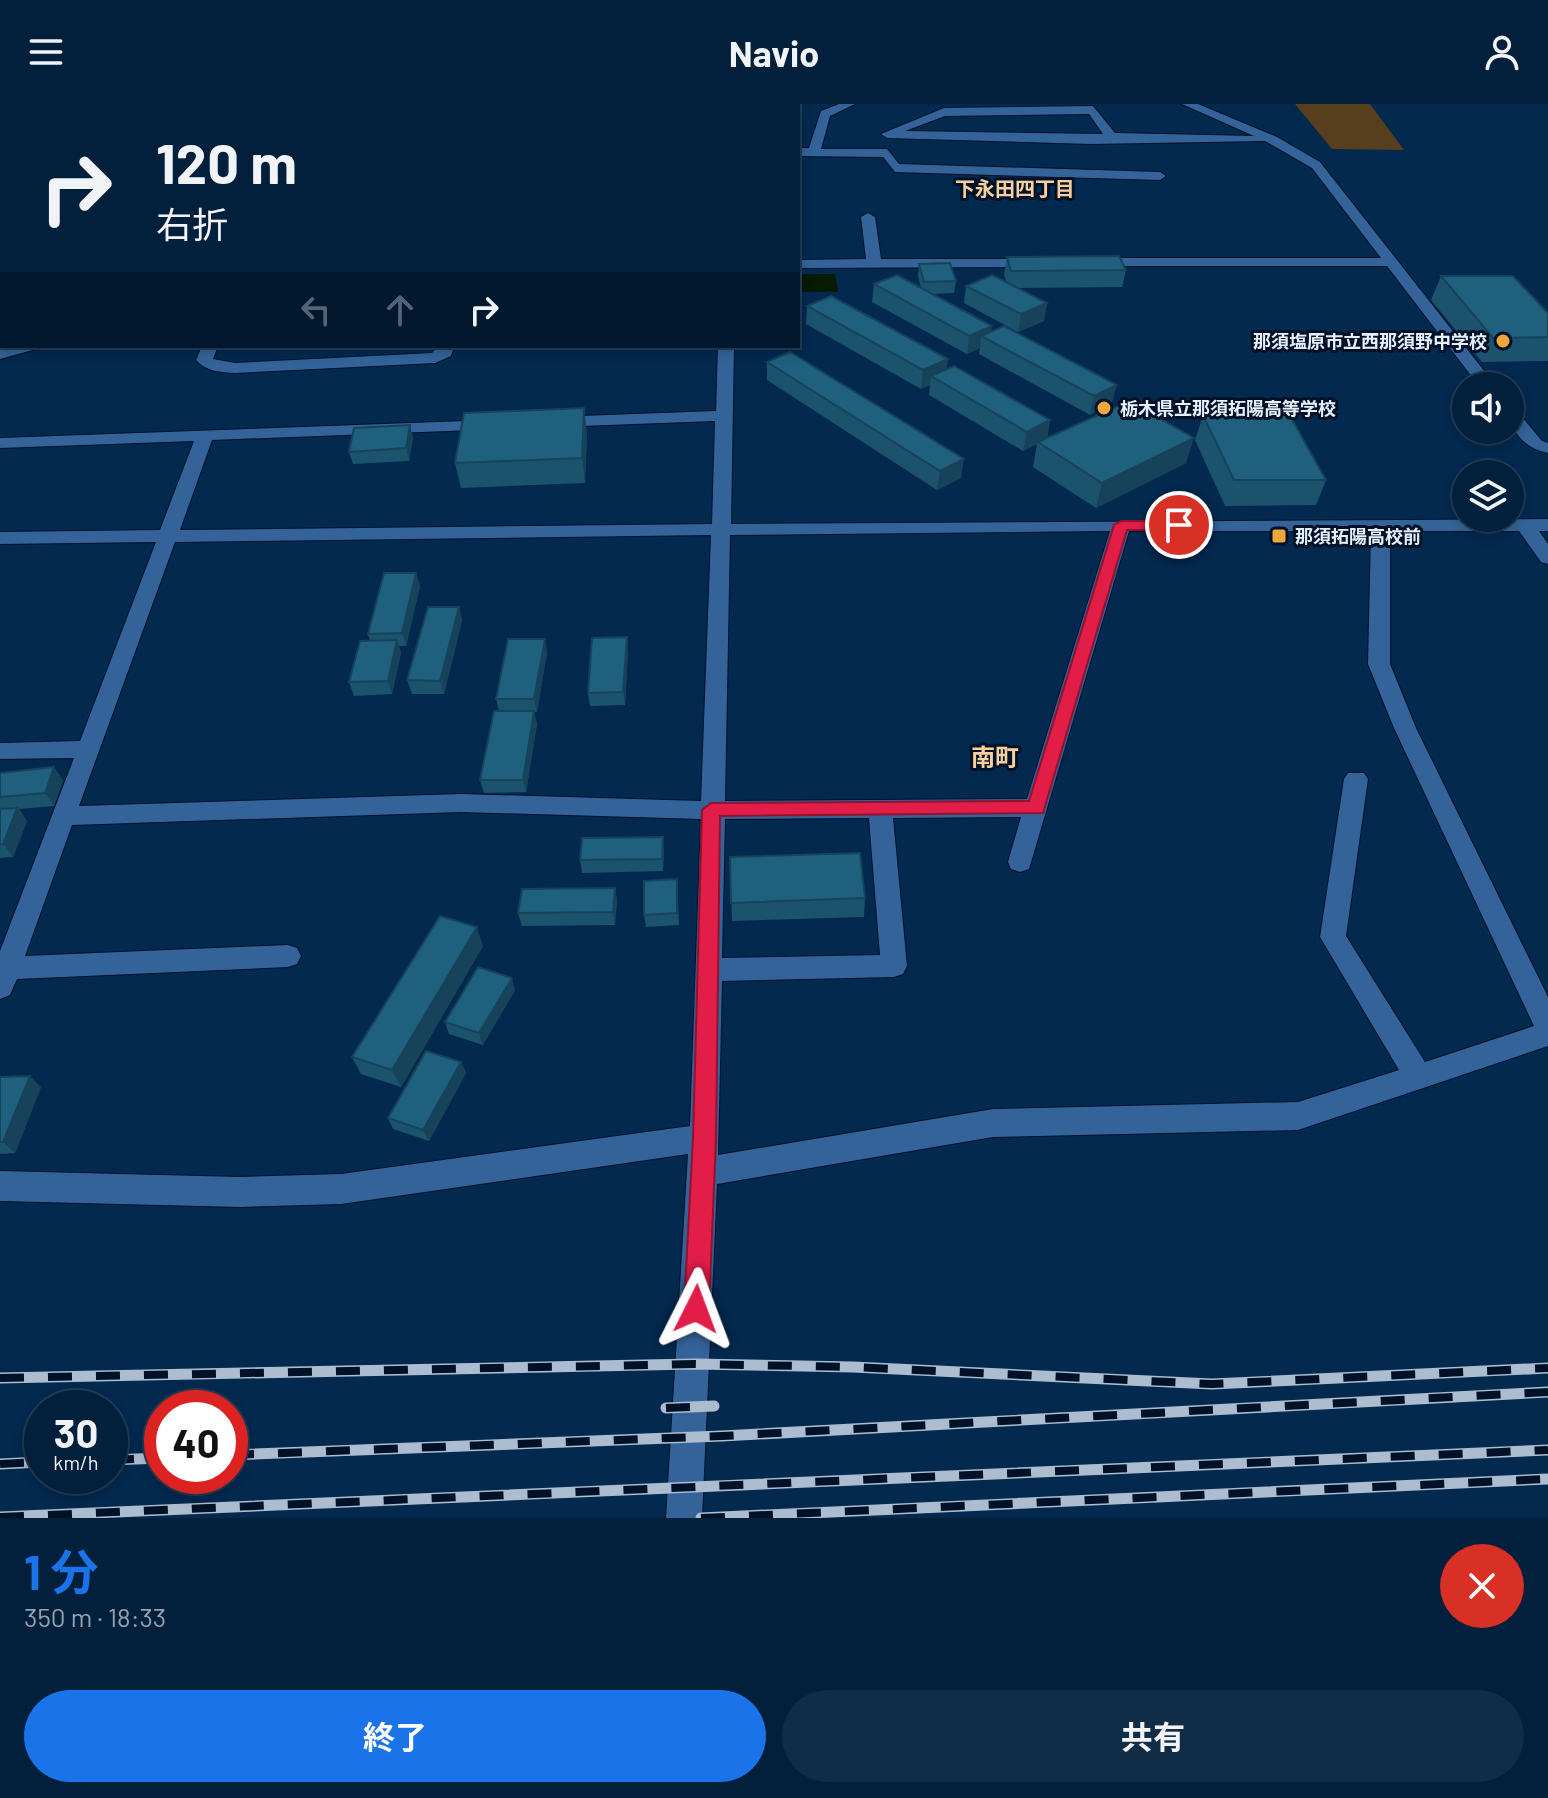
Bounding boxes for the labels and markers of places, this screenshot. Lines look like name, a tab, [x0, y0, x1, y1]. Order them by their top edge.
place label: 那須塩原市立西那須野中学校	[1253, 330, 1487, 352]
marker: 那須塩原市立西那須野中学校	[1494, 332, 1512, 350]
place label: 栃木県立那須拓陽高等学校	[1120, 397, 1336, 419]
marker: 栃木県立那須拓陽高等学校	[1095, 399, 1113, 417]
pin	[1145, 491, 1213, 559]
place label: 那須拓陽高校前	[1295, 525, 1421, 547]
marker: 那須拓陽高校前	[1270, 527, 1288, 545]

